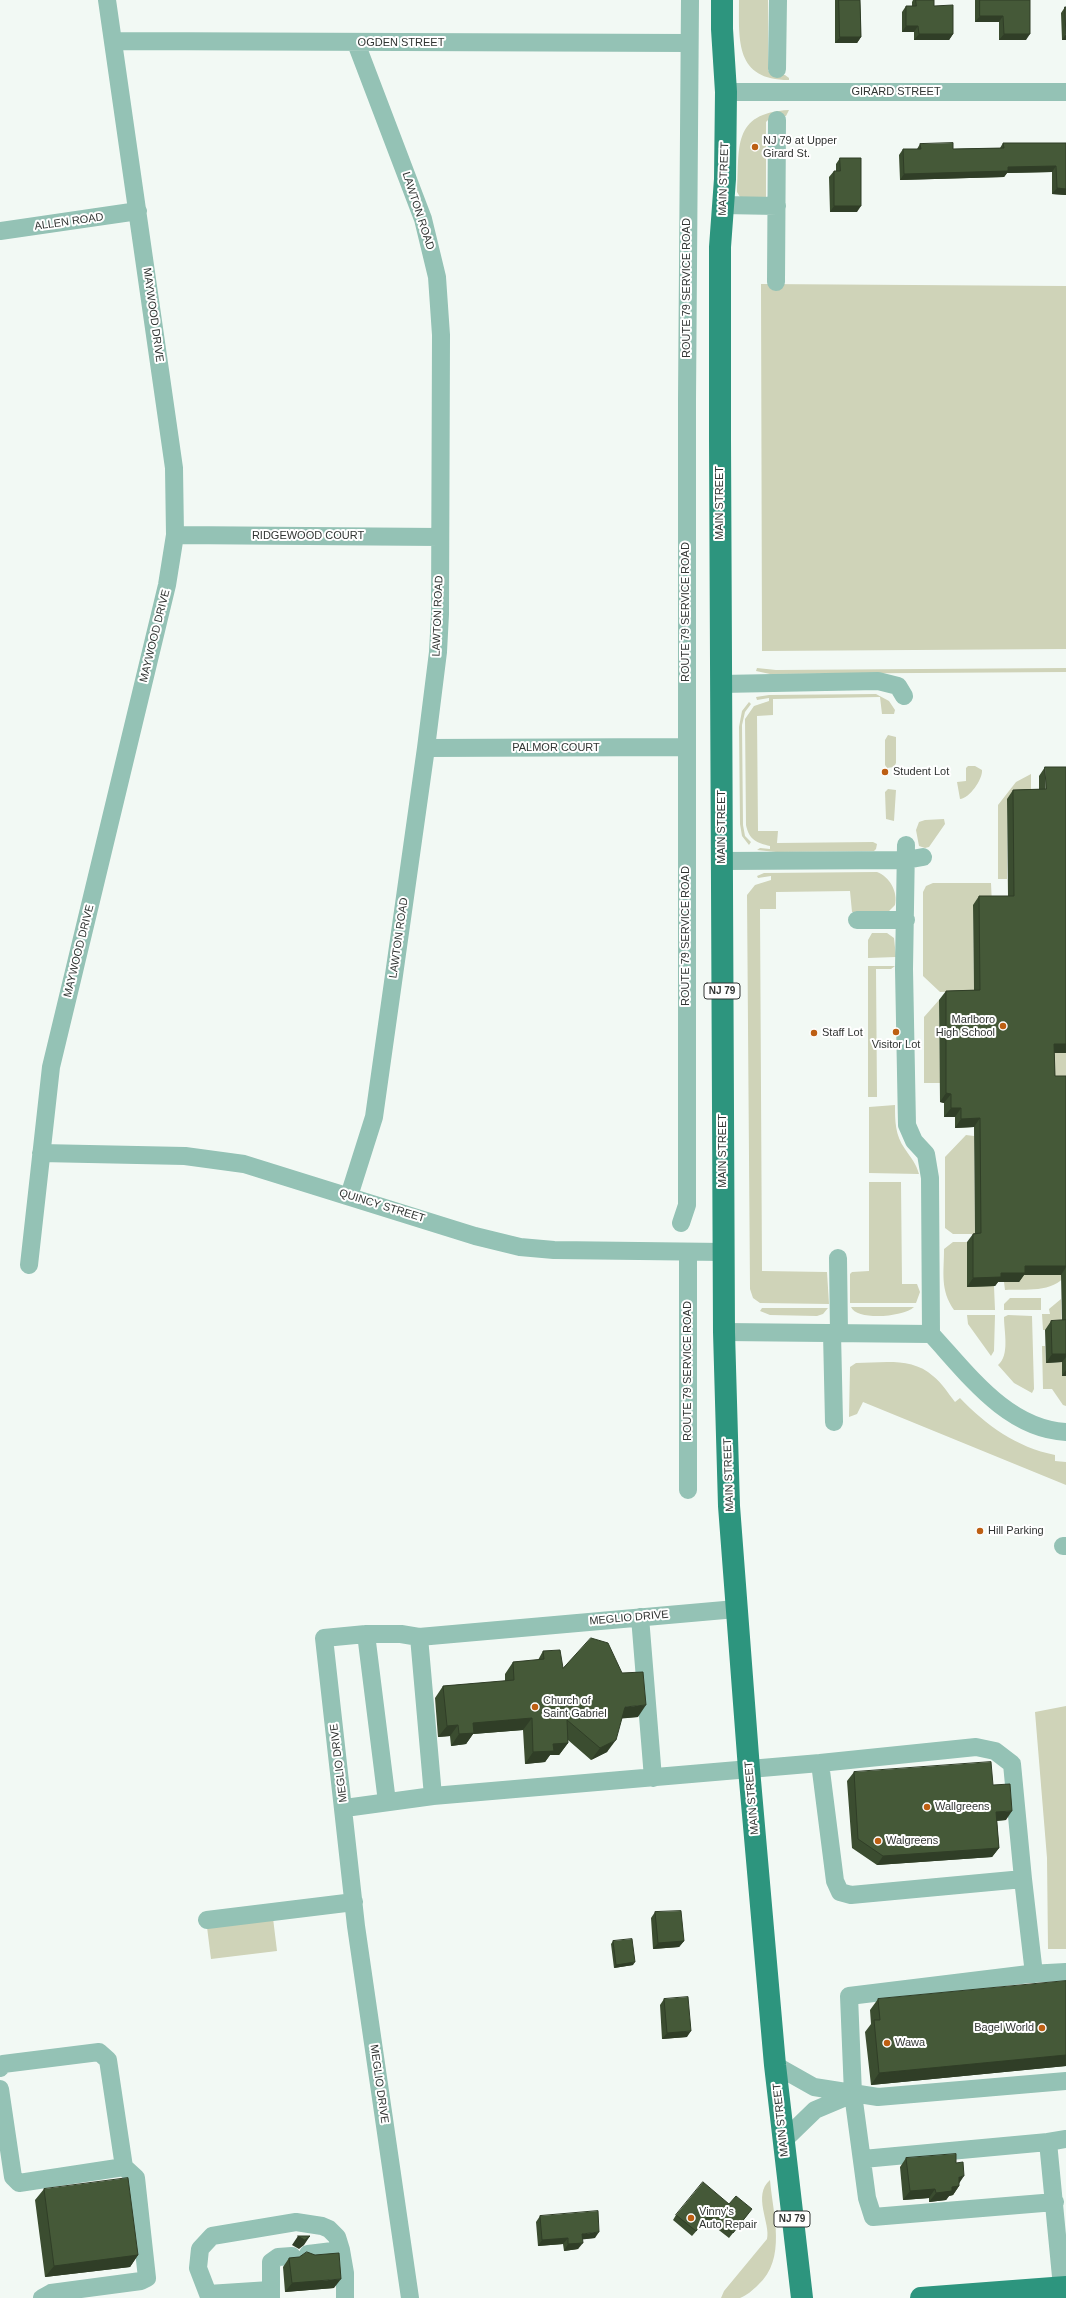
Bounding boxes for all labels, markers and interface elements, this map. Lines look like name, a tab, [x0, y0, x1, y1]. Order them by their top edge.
street label: OGDEN STREET	[358, 36, 444, 50]
street label: GIRARD STREET	[851, 85, 941, 99]
place label: NJ 79 at Upper Girard St.	[763, 134, 837, 160]
street label: MAIN STREET	[716, 142, 732, 216]
marker: NJ 79 at Upper Girard St.	[750, 142, 760, 152]
street label: LAWTON ROAD	[399, 170, 437, 252]
street label: ALLEN ROAD	[34, 211, 104, 233]
street label: ROUTE 79 SERVICE ROAD	[680, 218, 694, 358]
street label: MAYWOOD DRIVE	[140, 267, 166, 363]
street label: MAIN STREET	[713, 466, 727, 540]
street label: RIDGEWOOD COURT	[252, 529, 364, 543]
street label: ROUTE 79 SERVICE ROAD	[679, 542, 693, 682]
street label: LAWTON ROAD	[430, 575, 446, 657]
street label: MAYWOOD DRIVE	[137, 588, 173, 684]
street label: PALMOR COURT	[512, 741, 600, 755]
place label: Student Lot	[893, 765, 949, 779]
marker: Student Lot	[880, 767, 890, 777]
street label: MAIN STREET	[715, 790, 729, 864]
street label: ROUTE 79 SERVICE ROAD	[679, 866, 693, 1006]
street label: LAWTON ROAD	[387, 897, 411, 979]
street label: MAYWOOD DRIVE	[61, 903, 97, 999]
road number: NJ 79	[704, 983, 740, 999]
place label: Marlboro High School	[936, 1013, 995, 1039]
marker: Marlboro High School	[998, 1021, 1008, 1031]
place label: Staff Lot	[822, 1026, 863, 1040]
marker: Visitor Lot	[891, 1027, 901, 1037]
marker: Staff Lot	[809, 1028, 819, 1038]
place label: Visitor Lot	[872, 1038, 920, 1052]
street label: MAIN STREET	[716, 1114, 730, 1188]
street label: QUINCY STREET	[337, 1187, 427, 1225]
street label: ROUTE 79 SERVICE ROAD	[681, 1301, 695, 1441]
street label: MAIN STREET	[721, 1438, 737, 1512]
place label: Hill Parking	[988, 1524, 1044, 1538]
marker: Hill Parking	[975, 1526, 985, 1536]
street label: MEGLIO DRIVE	[589, 1608, 669, 1628]
place label: Church of Saint Gabriel	[543, 1694, 607, 1720]
marker: Church of Saint Gabriel	[530, 1702, 540, 1712]
street label: MEGLIO DRIVE	[328, 1723, 350, 1803]
street label: MAIN STREET	[742, 1761, 762, 1835]
place label: Wallgreens	[935, 1800, 990, 1814]
marker: Wallgreens	[922, 1802, 932, 1812]
place label: Walgreens	[886, 1834, 938, 1848]
marker: Walgreens	[873, 1836, 883, 1846]
place label: Bagel World	[974, 2021, 1034, 2035]
marker: Bagel World	[1037, 2023, 1047, 2033]
place label: Wawa	[895, 2036, 925, 2050]
marker: Wawa	[882, 2038, 892, 2048]
street label: MEGLIO DRIVE	[367, 2044, 391, 2124]
street label: MAIN STREET	[771, 2083, 791, 2157]
place label: Vinny's Auto Repair	[699, 2205, 757, 2231]
road number: NJ 79	[774, 2211, 810, 2227]
marker: Vinny's Auto Repair	[686, 2213, 696, 2223]

